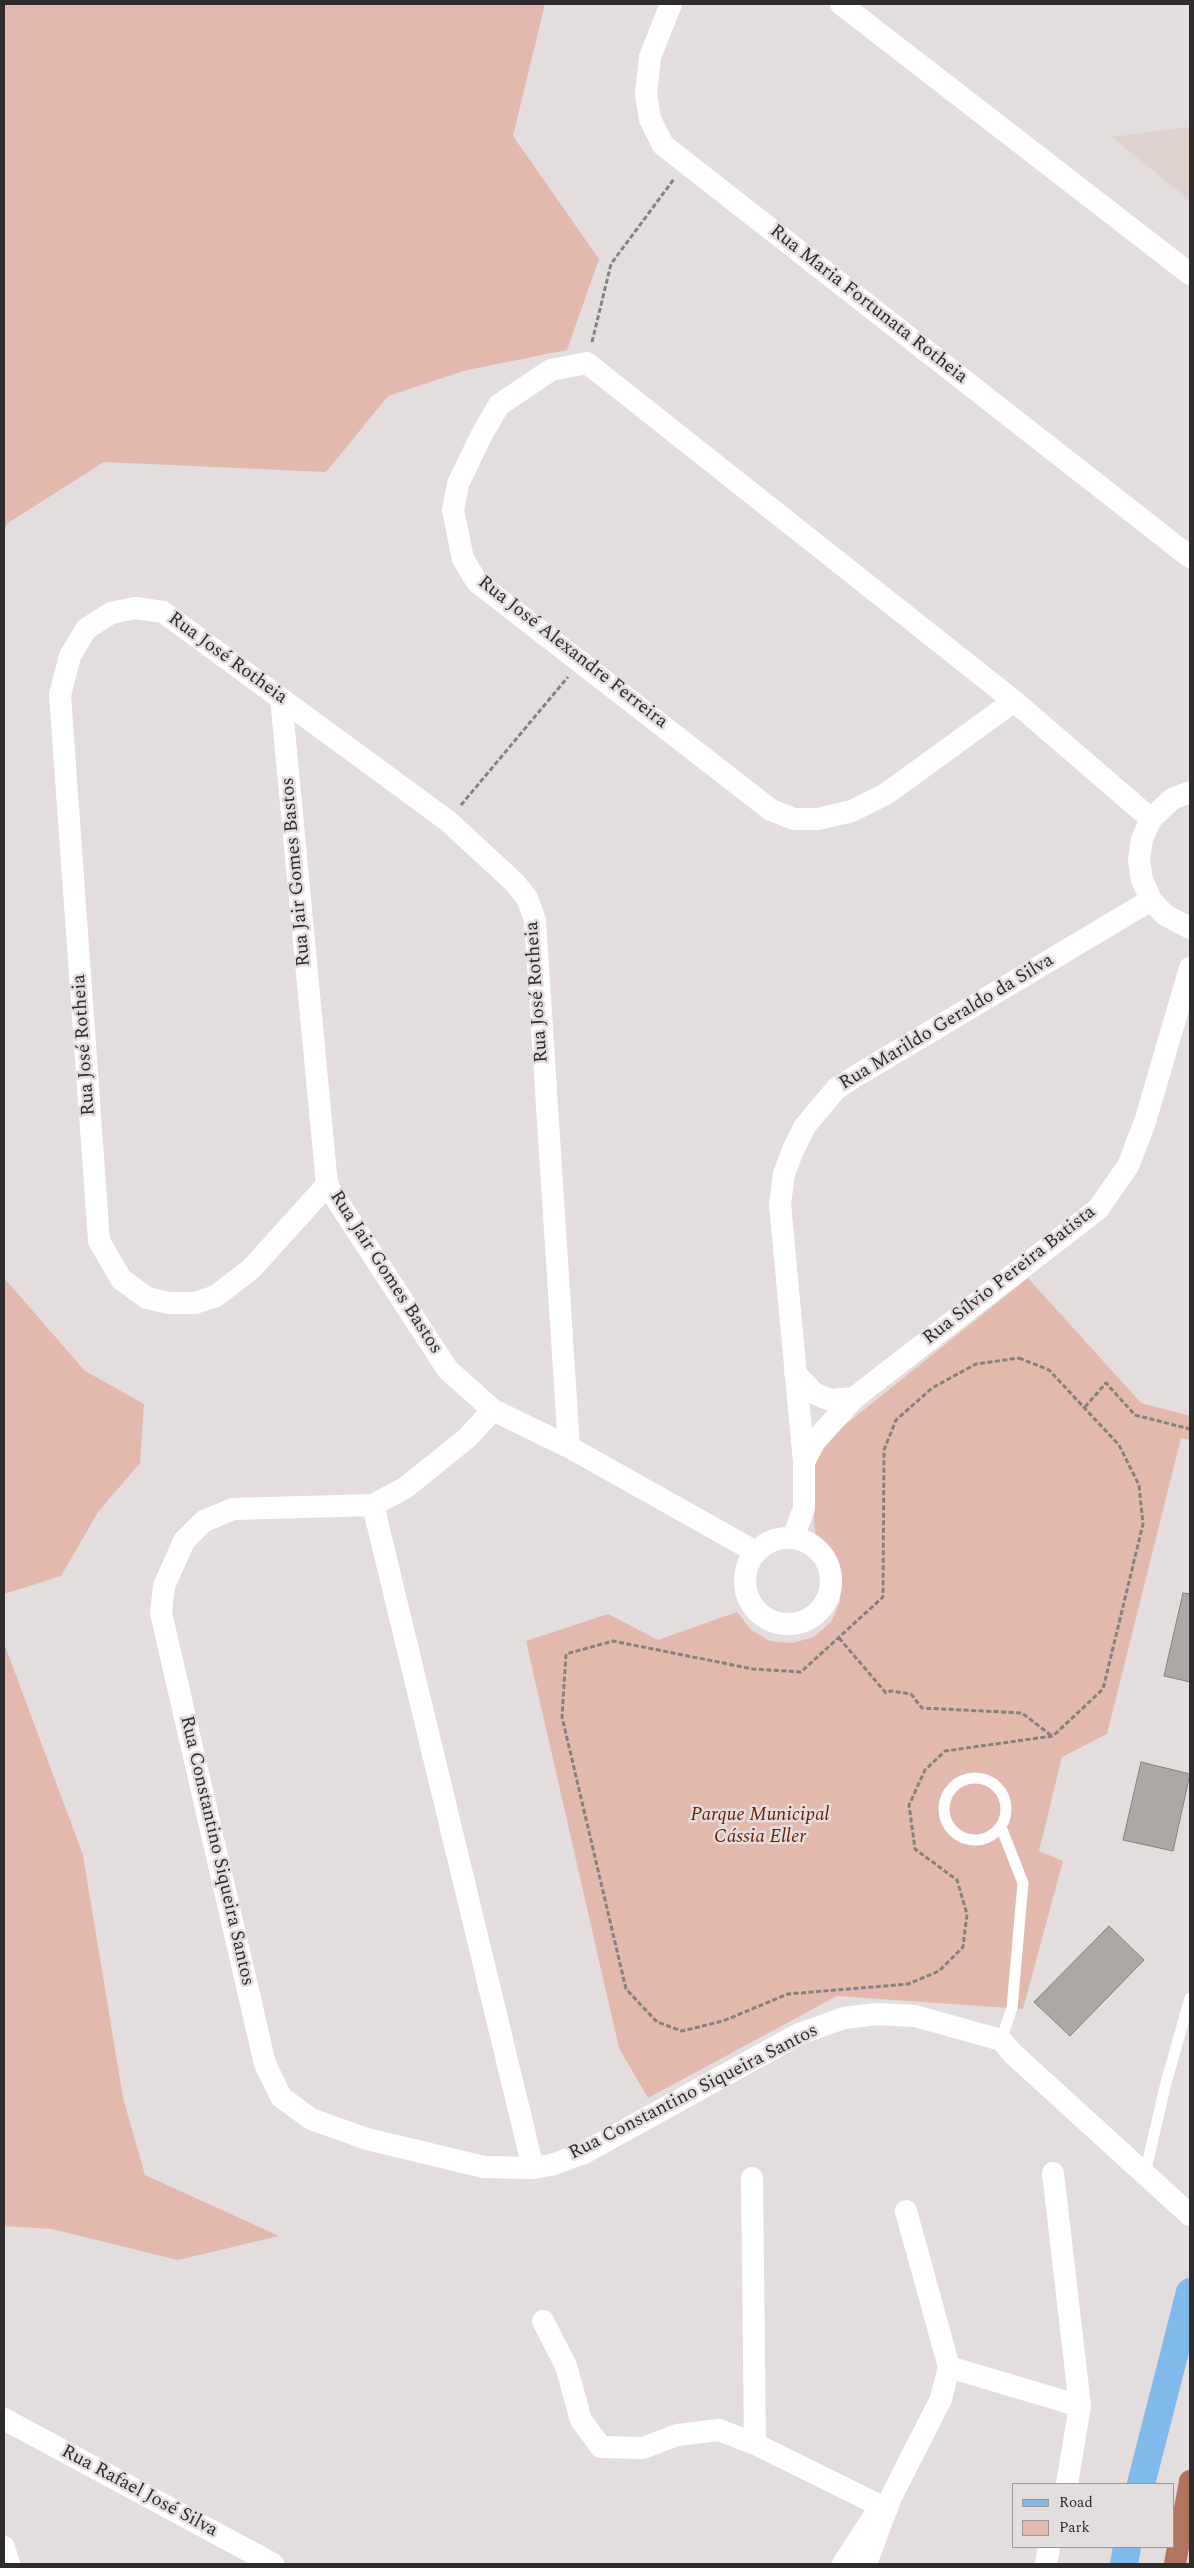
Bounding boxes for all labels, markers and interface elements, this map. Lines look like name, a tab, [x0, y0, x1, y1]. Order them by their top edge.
street label: Rua Maria Fortunata Rotheia	[765, 221, 971, 389]
street label: Rua José Alexandre Ferreira	[472, 572, 672, 734]
street label: Rua José Rotheia	[163, 608, 291, 710]
street label: Rua Jair Gomes Bastos	[277, 776, 317, 968]
street label: Rua José Rotheia	[522, 921, 554, 1063]
street label: Rua Marildo Geraldo da Silva	[836, 950, 1058, 1096]
street label: Rua José Rotheia	[69, 974, 101, 1116]
street label: Rua Jair Gomes Bastos	[324, 1187, 446, 1359]
street label: Rua Sílvio Pereira Batista	[919, 1201, 1101, 1351]
street label: Rua Constantino Siqueira Santos	[174, 1714, 258, 1988]
park label: Parque Municipal Cássia Eller	[691, 1805, 829, 1849]
street label: Rua Constantino Siqueira Santos	[566, 2020, 822, 2166]
street label: Rua Rafael José Silva	[57, 2441, 221, 2543]
legend	[1012, 2483, 1174, 2548]
text: Road	[1059, 2491, 1093, 2514]
text: Park	[1059, 2516, 1090, 2539]

